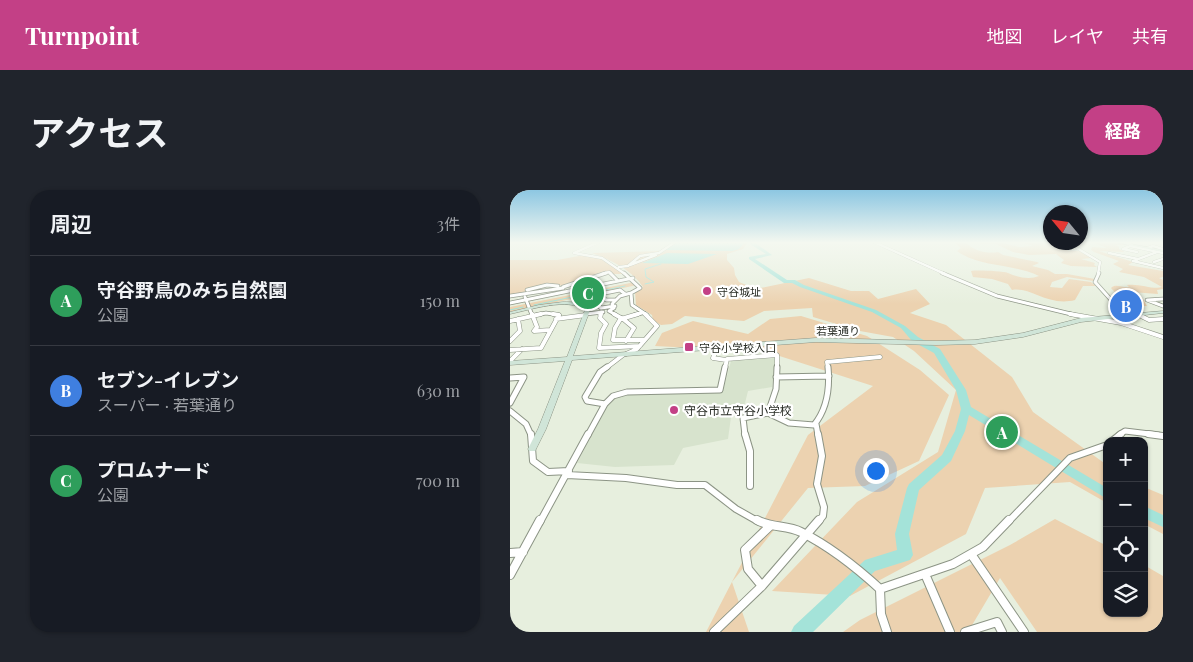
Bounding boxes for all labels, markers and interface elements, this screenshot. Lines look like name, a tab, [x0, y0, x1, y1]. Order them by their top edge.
text: Turnpoint	[25, 19, 139, 51]
text: 地図	[987, 24, 1023, 48]
text: レイヤ	[1051, 24, 1104, 48]
text: 共有	[1132, 24, 1168, 48]
button: 経路	[1083, 105, 1163, 155]
text: アクセス	[30, 108, 168, 155]
north arrow	[1043, 205, 1088, 250]
text: 周辺	[50, 209, 92, 237]
text: 3件	[437, 213, 460, 234]
pin: C	[572, 274, 604, 312]
text: 守谷野鳥のみち自然園	[97, 276, 287, 302]
place label: 守谷城址	[717, 284, 761, 299]
marker: 守谷城址	[701, 285, 713, 297]
pin: B	[1110, 287, 1142, 325]
text: A	[61, 290, 71, 311]
text: 150 m	[420, 290, 460, 311]
text: 公園	[97, 304, 129, 325]
street label: 若葉通り	[816, 323, 860, 338]
place label: 守谷小学校入口	[699, 340, 776, 355]
marker: 守谷小学校入口	[683, 341, 695, 353]
text: セブン-イレブン	[97, 366, 239, 392]
text: B	[61, 380, 71, 401]
text: 630 m	[417, 380, 460, 401]
text: スーパー · 若葉通り	[97, 394, 237, 415]
place label: 守谷市立守谷小学校	[684, 402, 792, 418]
marker: 守谷市立守谷小学校	[668, 404, 680, 416]
pin: A	[986, 413, 1018, 451]
map controls	[1103, 437, 1148, 617]
button: +	[1103, 437, 1148, 482]
text: プロムナード	[97, 456, 211, 482]
your location	[863, 458, 889, 484]
text: C	[60, 470, 72, 491]
text: 700 m	[416, 470, 460, 491]
button: −	[1103, 482, 1148, 527]
text: 公園	[97, 484, 129, 505]
button: locate	[1103, 527, 1148, 572]
button: layers	[1103, 572, 1148, 617]

